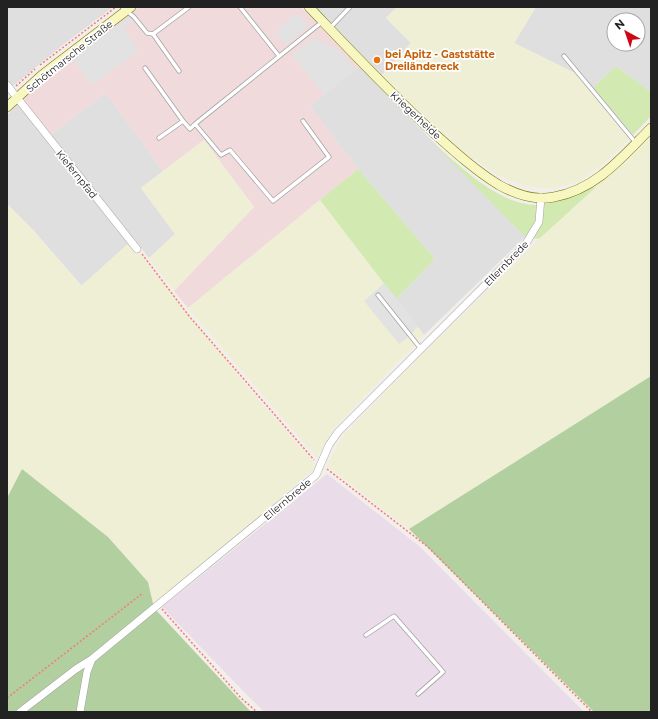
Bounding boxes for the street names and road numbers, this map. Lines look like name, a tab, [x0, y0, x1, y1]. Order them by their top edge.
street label: Schötmarsche Straße	[23, 17, 115, 95]
street label: Kriegerheide	[388, 89, 444, 142]
street label: Kiefernpfad	[53, 147, 100, 201]
street label: Ellernbrede	[481, 238, 531, 289]
street label: Ellernbrede	[261, 476, 314, 523]

